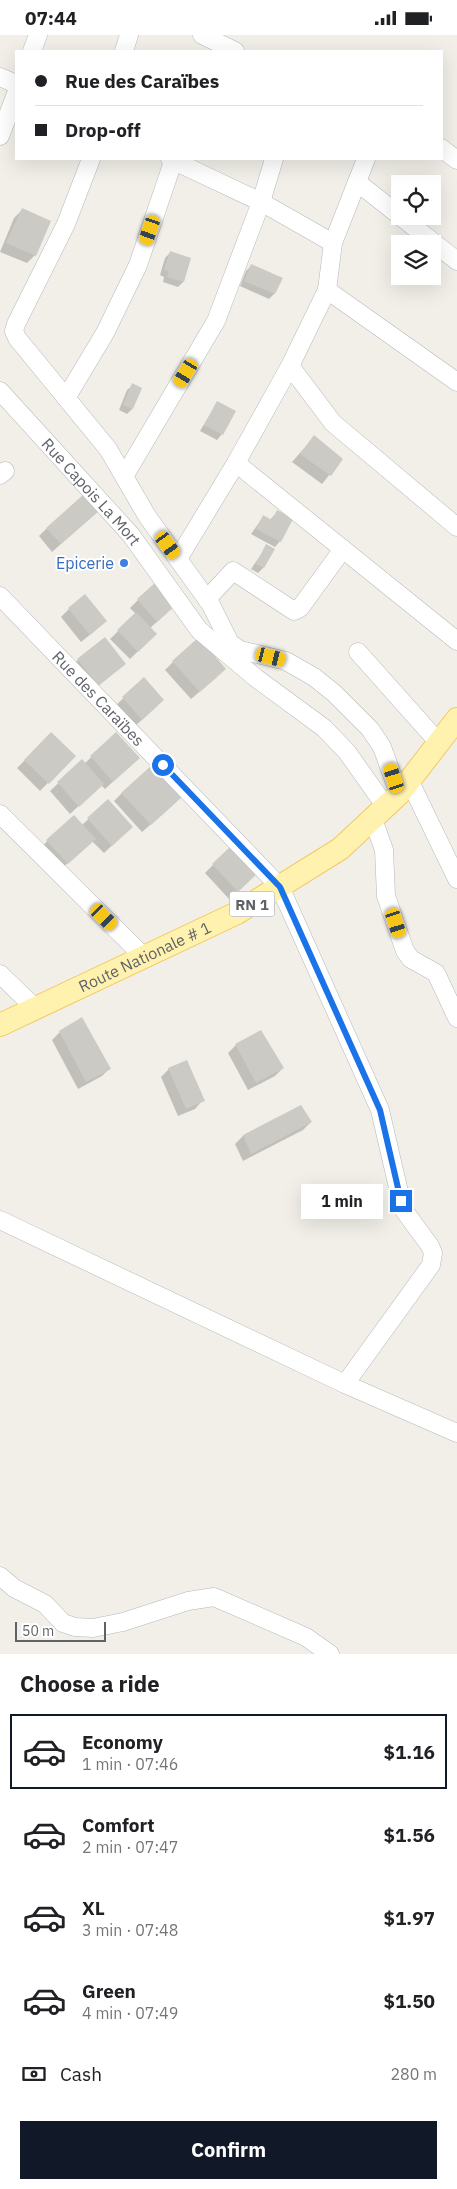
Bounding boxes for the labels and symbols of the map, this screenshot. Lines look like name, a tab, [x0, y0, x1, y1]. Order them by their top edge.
car	[138, 213, 161, 247]
car	[171, 356, 200, 390]
street label: Rue Capois La Mort	[38, 434, 145, 549]
car	[153, 528, 182, 562]
place label: Epicerie	[56, 553, 114, 573]
marker: Epicerie	[118, 557, 130, 569]
car	[254, 646, 287, 668]
street label: Rue des Caraïbes	[48, 647, 149, 750]
route start	[152, 754, 174, 776]
car	[382, 761, 405, 795]
road number: RN 1	[230, 891, 274, 917]
car	[88, 901, 119, 933]
car	[384, 906, 407, 940]
street label: Route Nationale # 1	[75, 917, 214, 996]
callout: 1 min	[301, 1183, 384, 1219]
route end	[390, 1190, 412, 1212]
scale bar	[15, 1619, 106, 1642]

